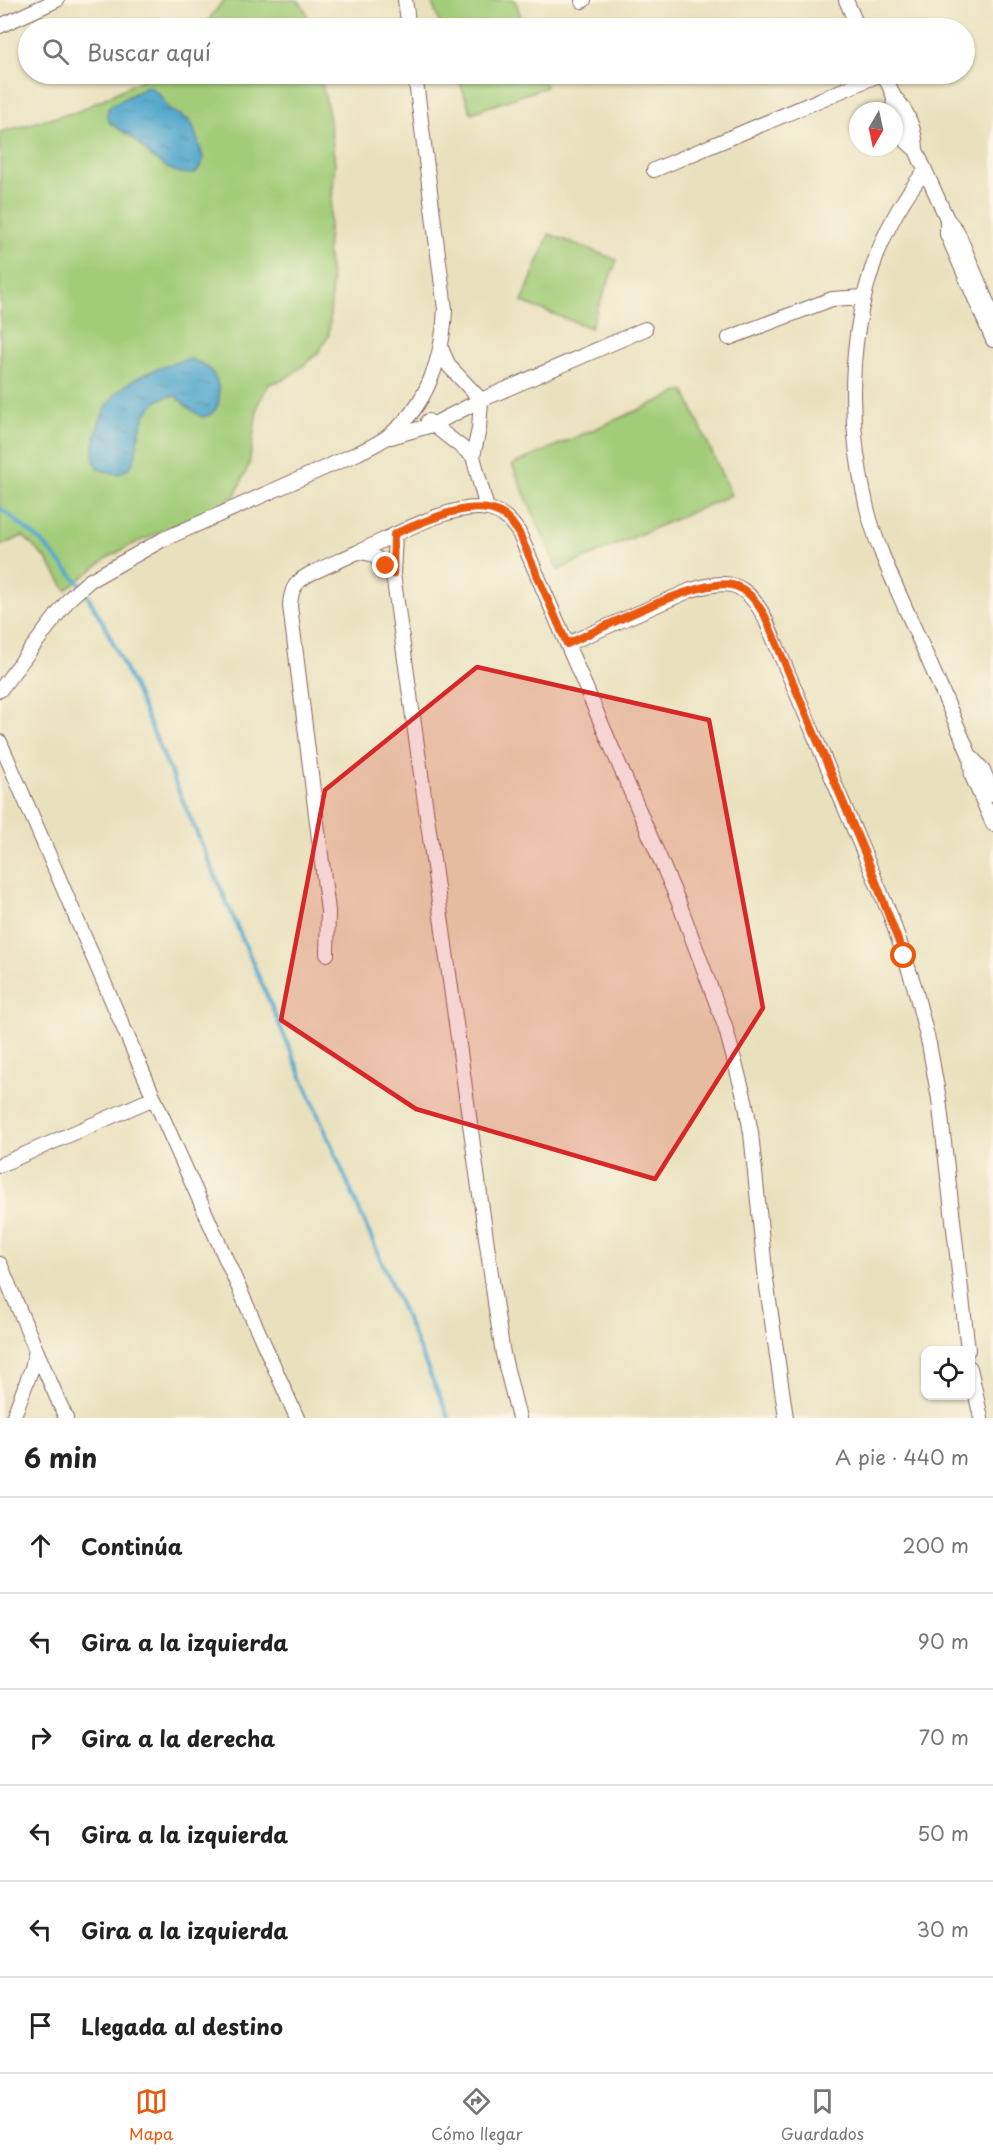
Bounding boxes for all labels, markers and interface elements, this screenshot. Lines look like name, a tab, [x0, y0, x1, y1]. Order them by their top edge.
search box	[18, 18, 975, 84]
icon: search	[39, 35, 72, 68]
text: Buscar aquí	[87, 35, 211, 68]
north arrow	[849, 102, 903, 156]
route end	[372, 552, 398, 578]
route start	[890, 942, 916, 968]
map controls	[921, 1346, 975, 1400]
button: locate	[921, 1346, 975, 1400]
text: 6 min	[24, 1438, 97, 1477]
text: A pie · 440 m	[835, 1442, 969, 1472]
icon: ahead	[24, 1529, 57, 1562]
text: Continúa	[81, 1529, 183, 1562]
text: 200 m	[902, 1530, 969, 1560]
icon: left	[24, 1625, 57, 1658]
text: Gira a la izquierda	[81, 1625, 288, 1658]
text: 90 m	[918, 1626, 969, 1656]
icon: right	[24, 1721, 57, 1754]
text: Gira a la derecha	[81, 1721, 275, 1754]
text: 70 m	[919, 1722, 969, 1752]
icon: left	[24, 1817, 57, 1850]
text: Gira a la izquierda	[81, 1817, 288, 1850]
text: 50 m	[917, 1818, 969, 1848]
icon: left	[24, 1913, 57, 1946]
text: Gira a la izquierda	[81, 1913, 288, 1946]
text: 30 m	[916, 1914, 969, 1944]
icon: arrive	[24, 2009, 57, 2042]
text: Llegada al destino	[81, 2009, 283, 2042]
tab: Mapa	[129, 2085, 173, 2145]
tab: Cómo llegar	[431, 2085, 523, 2145]
tab: Guardados	[781, 2085, 864, 2145]

